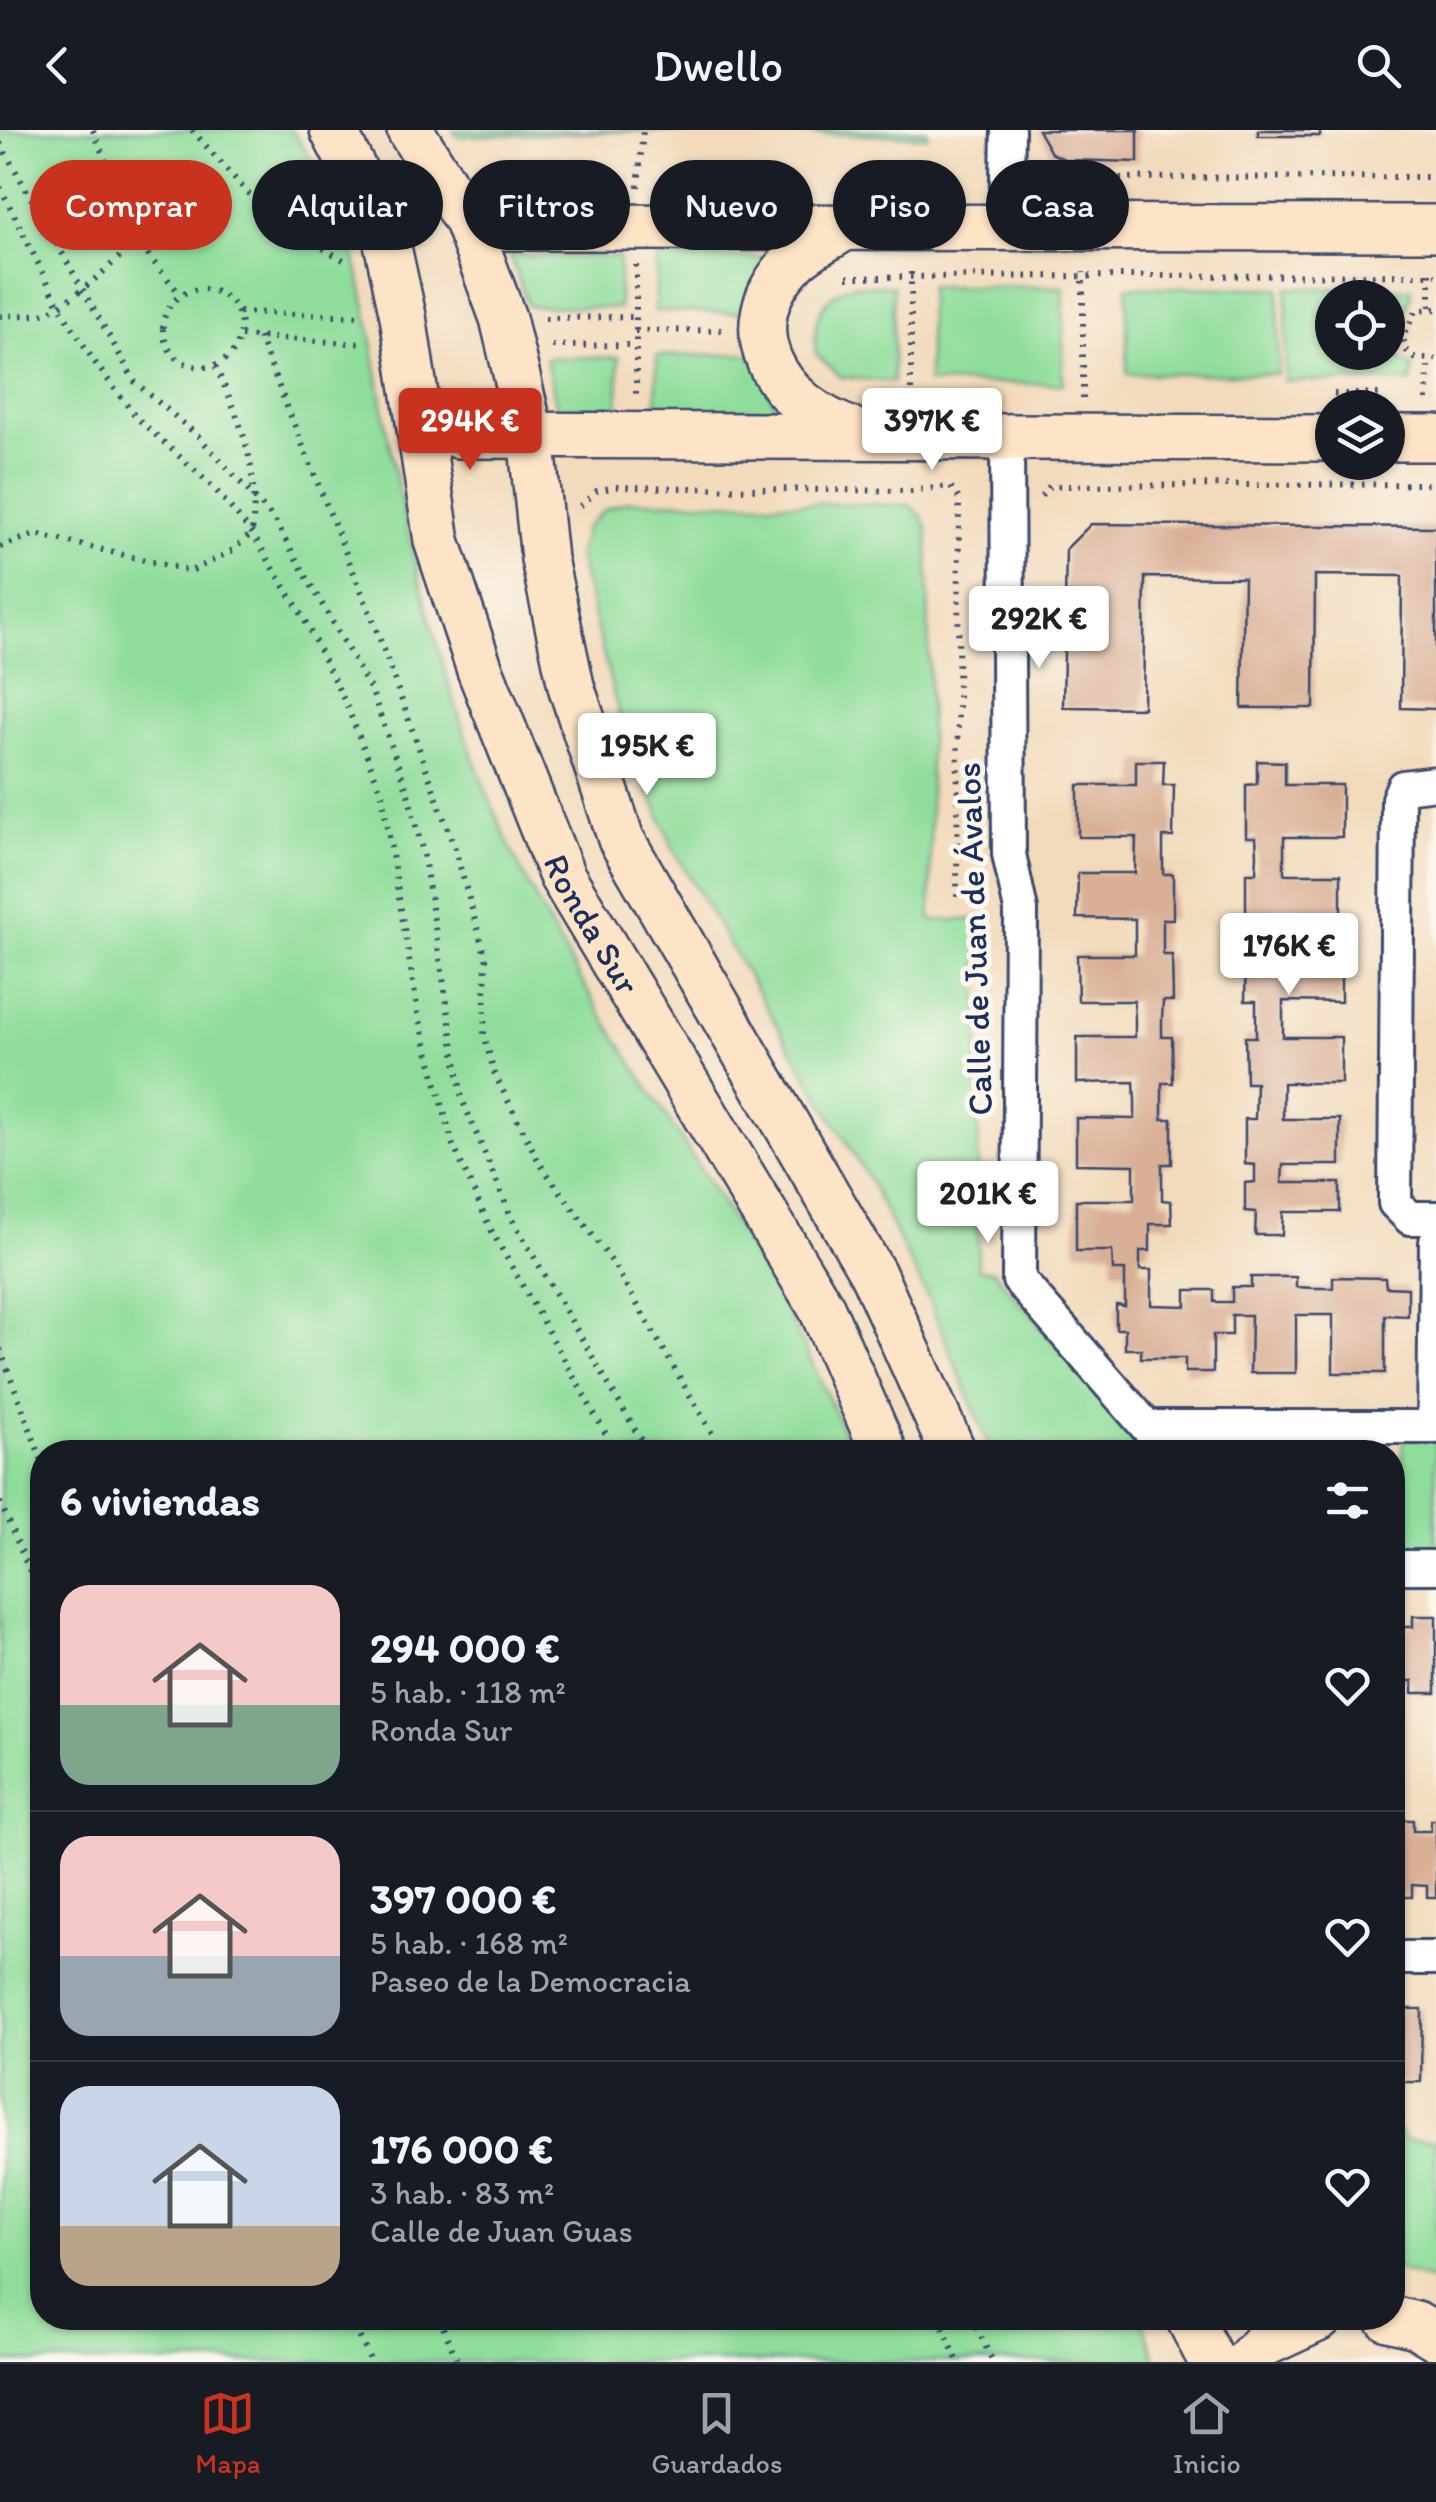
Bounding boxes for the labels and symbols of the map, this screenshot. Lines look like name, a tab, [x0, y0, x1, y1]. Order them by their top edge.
pin: 294K €	[389, 388, 551, 473]
pin: 397K €	[851, 388, 1013, 473]
pin: 292K €	[958, 586, 1120, 671]
pin: 195K €	[566, 713, 728, 798]
street label: Calle de Juan de Ávalos	[947, 762, 1001, 1116]
street label: Ronda Sur	[535, 848, 649, 1002]
pin: 176K €	[1208, 913, 1370, 998]
pin: 201K €	[907, 1161, 1069, 1246]

